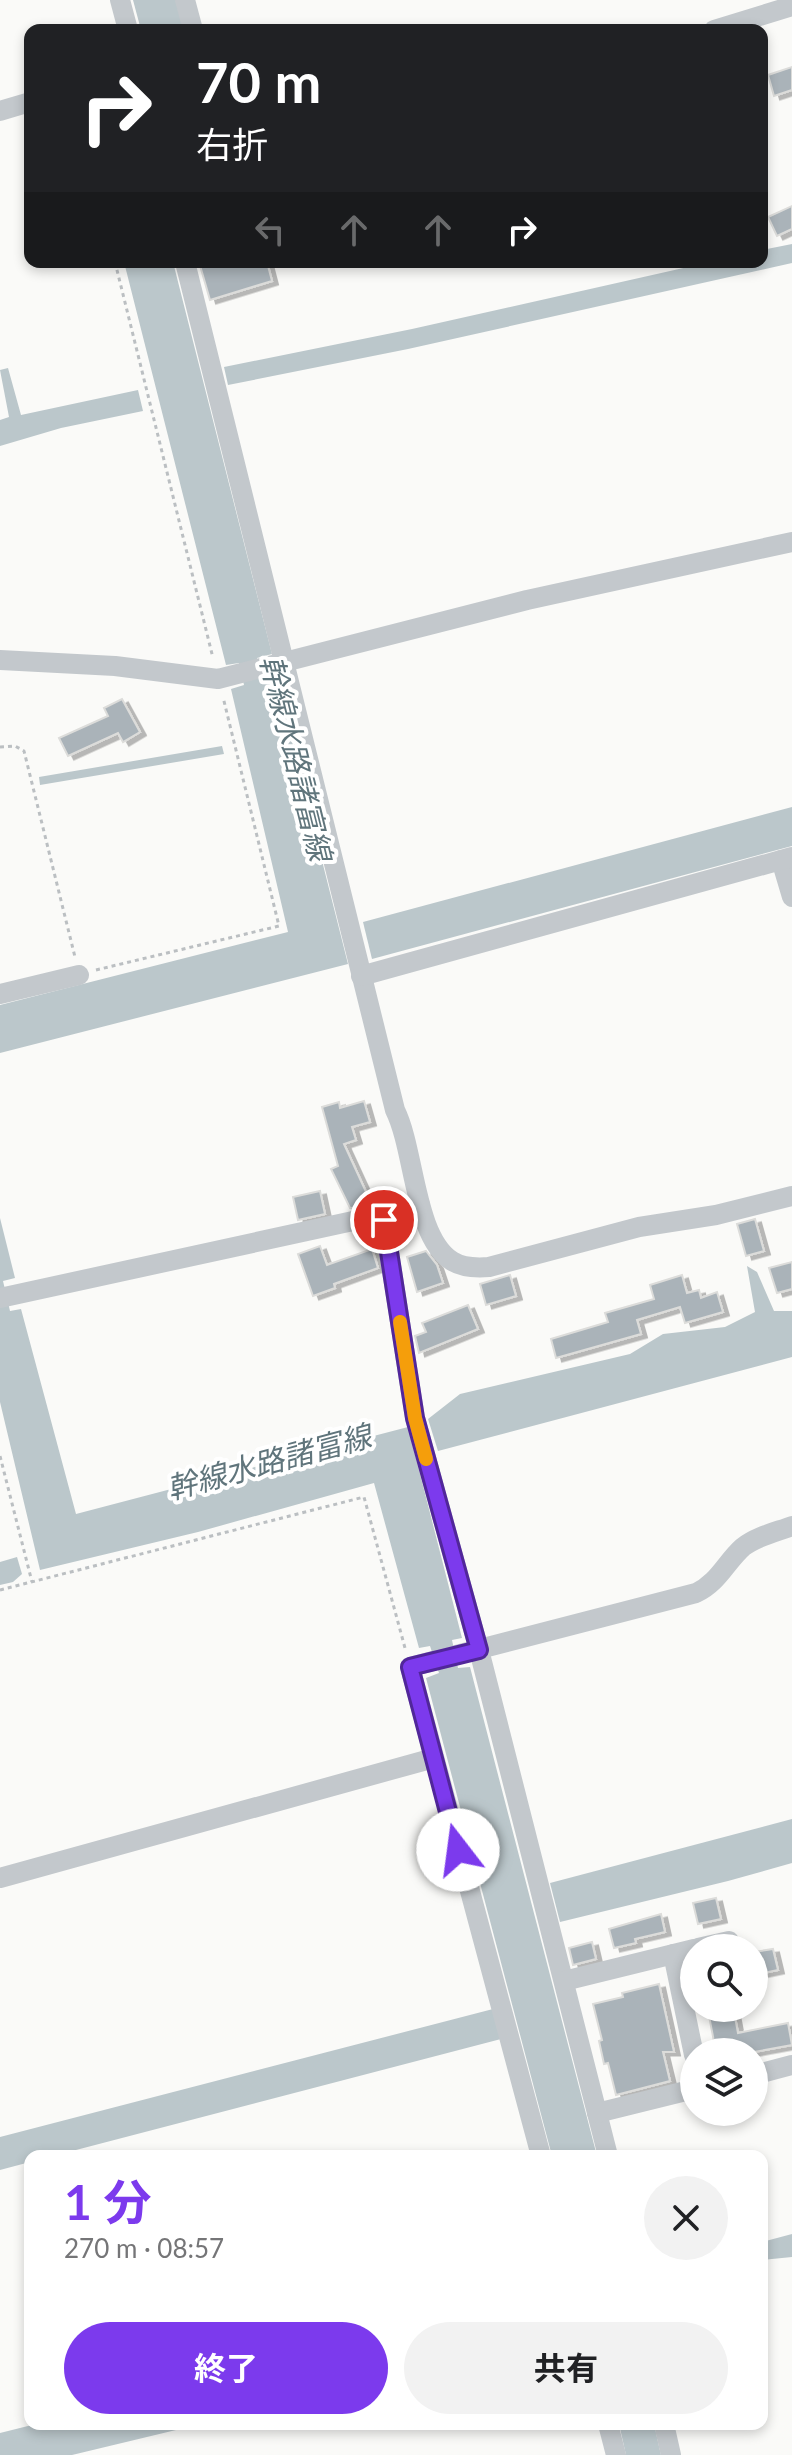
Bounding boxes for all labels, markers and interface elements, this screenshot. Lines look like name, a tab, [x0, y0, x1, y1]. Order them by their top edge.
text: 70 m	[196, 48, 321, 115]
icon: right	[64, 56, 168, 160]
text: 右折	[196, 122, 268, 166]
icon: left	[248, 208, 292, 252]
icon: ahead	[332, 208, 376, 252]
icon: ahead	[416, 208, 460, 252]
icon: right	[500, 208, 544, 252]
water label: 幹線水路諸富線	[254, 651, 341, 868]
pin	[350, 1186, 418, 1254]
icon: arrive	[362, 1198, 406, 1242]
water label: 幹線水路諸富線	[162, 1415, 378, 1506]
position arrow	[416, 1808, 500, 1892]
map controls	[680, 1934, 768, 2126]
button: search	[680, 1934, 768, 2022]
button: layers	[680, 2038, 768, 2126]
text: 1 分	[64, 2173, 152, 2230]
button: close	[644, 2176, 728, 2260]
text: 270 m · 08:57	[64, 2232, 224, 2264]
button: 終了	[64, 2322, 388, 2414]
button: 共有	[404, 2322, 728, 2414]

